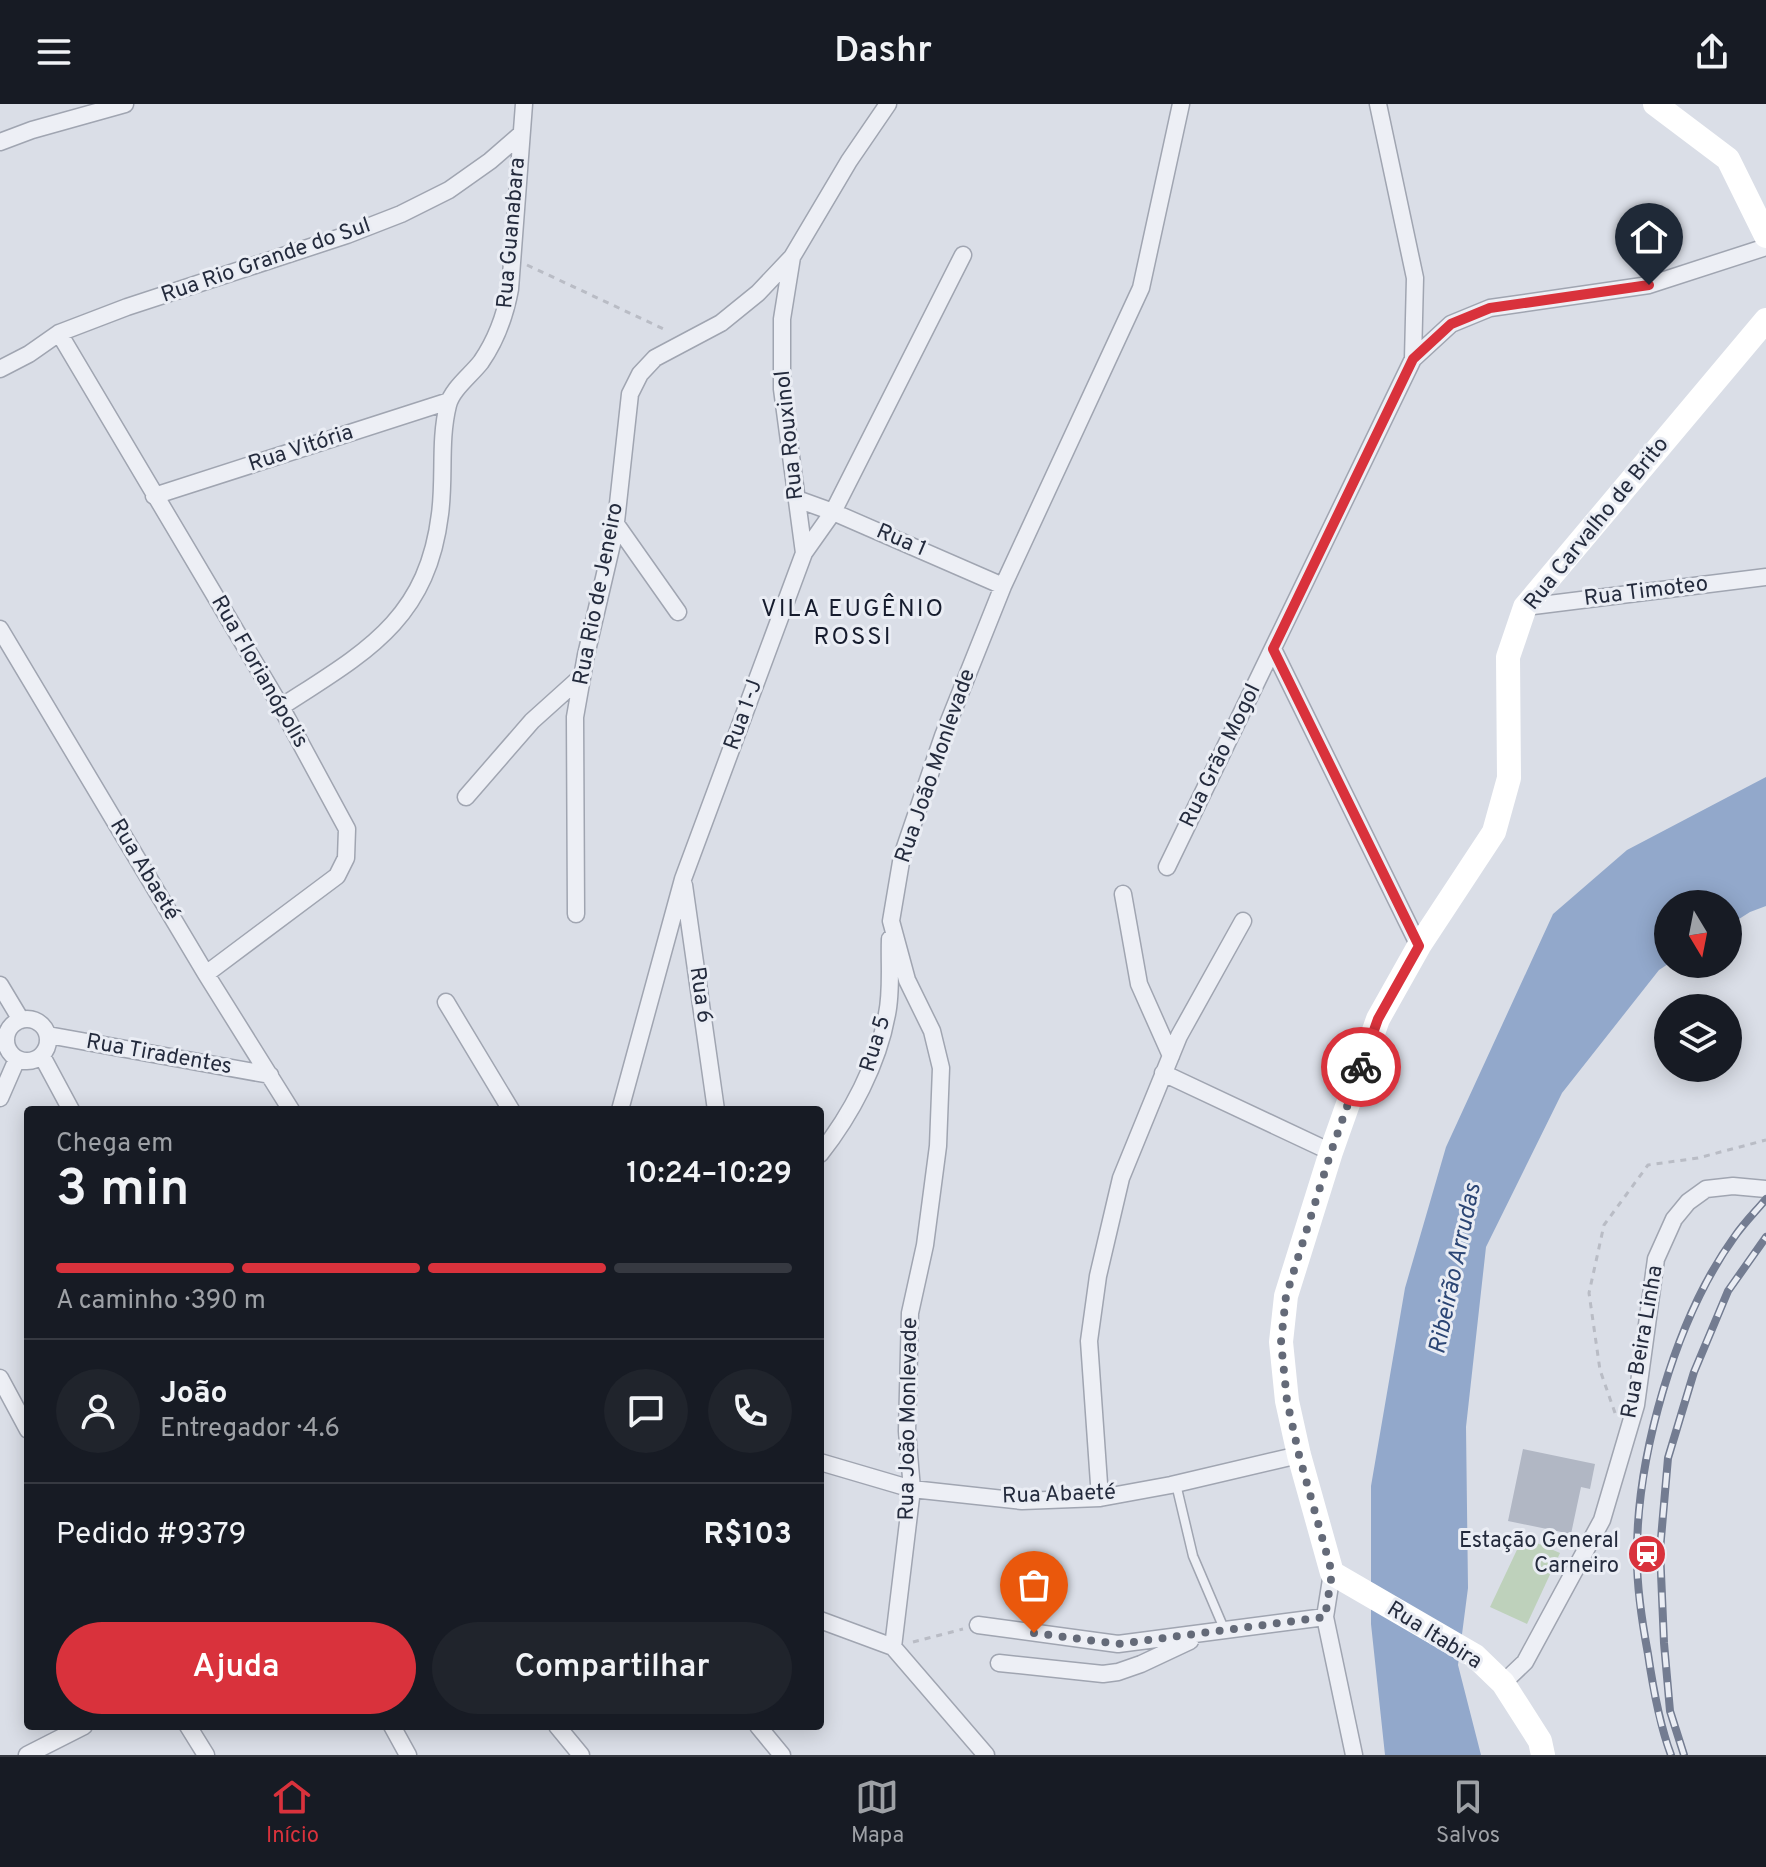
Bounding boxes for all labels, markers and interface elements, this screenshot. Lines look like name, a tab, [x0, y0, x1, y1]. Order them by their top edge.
text: Dashr	[834, 29, 932, 75]
icon: menu	[32, 30, 76, 74]
icon: share	[1690, 30, 1734, 74]
street label: Rua Guanabara	[492, 156, 532, 310]
pin	[1615, 203, 1683, 285]
street label: Rua Rio Grande do Sul	[158, 212, 374, 310]
icon: home	[1627, 215, 1671, 259]
street label: Rua Rouxinol	[770, 369, 810, 501]
street label: Rua Vitória	[245, 419, 357, 479]
street label: Rua Carvalho de Brito	[1519, 432, 1675, 616]
street label: Rua Rio de Jeneiro	[568, 501, 630, 687]
street label: Rua 1	[872, 518, 930, 564]
street label: Rua Timoteo	[1582, 571, 1710, 613]
street label: Rua Florianópolis	[204, 591, 314, 753]
district label: VILA EUGÊNIO ROSSI	[761, 593, 945, 653]
street label: Rua João Monlevade	[890, 666, 982, 866]
street label: Rua 1-J	[719, 676, 769, 754]
street label: Rua Grão Mogol	[1175, 680, 1267, 832]
street label: Rua Abaeté	[103, 814, 185, 926]
north arrow	[1654, 890, 1742, 978]
map controls	[1654, 890, 1742, 1082]
street label: Rua 6	[683, 965, 717, 1025]
button: layers	[1654, 994, 1742, 1082]
street label: Rua 5	[855, 1013, 897, 1075]
courier	[1321, 1027, 1401, 1107]
street label: Rua Tiradentes	[84, 1029, 234, 1081]
icon: bike	[1339, 1045, 1383, 1089]
text: Chega em	[56, 1128, 173, 1161]
text: 10:24–10:29	[626, 1156, 792, 1193]
text: 3 min	[56, 1158, 189, 1224]
water label: Ribeirão Arrudas	[1423, 1180, 1489, 1357]
street label: Rua Beira Linha	[1616, 1263, 1670, 1421]
text: A caminho · 390 m	[56, 1285, 266, 1318]
street label: Rua João Monlevade	[894, 1317, 924, 1521]
button: person	[56, 1369, 140, 1453]
button: chat	[604, 1369, 688, 1453]
button: phone	[708, 1369, 792, 1453]
text: João	[160, 1376, 227, 1413]
text: Entregador · 4.6	[160, 1413, 340, 1446]
street label: Rua Abaeté	[1002, 1480, 1116, 1510]
text: Pedido #9379	[56, 1517, 247, 1554]
text: R$103	[703, 1517, 792, 1554]
place label: Estação General Carneiro	[1459, 1528, 1619, 1580]
station icon: Estação General Carneiro	[1626, 1533, 1668, 1575]
pin	[1000, 1551, 1068, 1633]
icon: bag	[1012, 1563, 1056, 1607]
street label: Rua Itabira	[1381, 1596, 1487, 1676]
button: Ajuda	[56, 1622, 416, 1714]
button: Compartilhar	[432, 1622, 792, 1714]
tab: Início	[266, 1775, 319, 1850]
tab: Mapa	[851, 1775, 904, 1850]
tab: Salvos	[1436, 1775, 1500, 1850]

